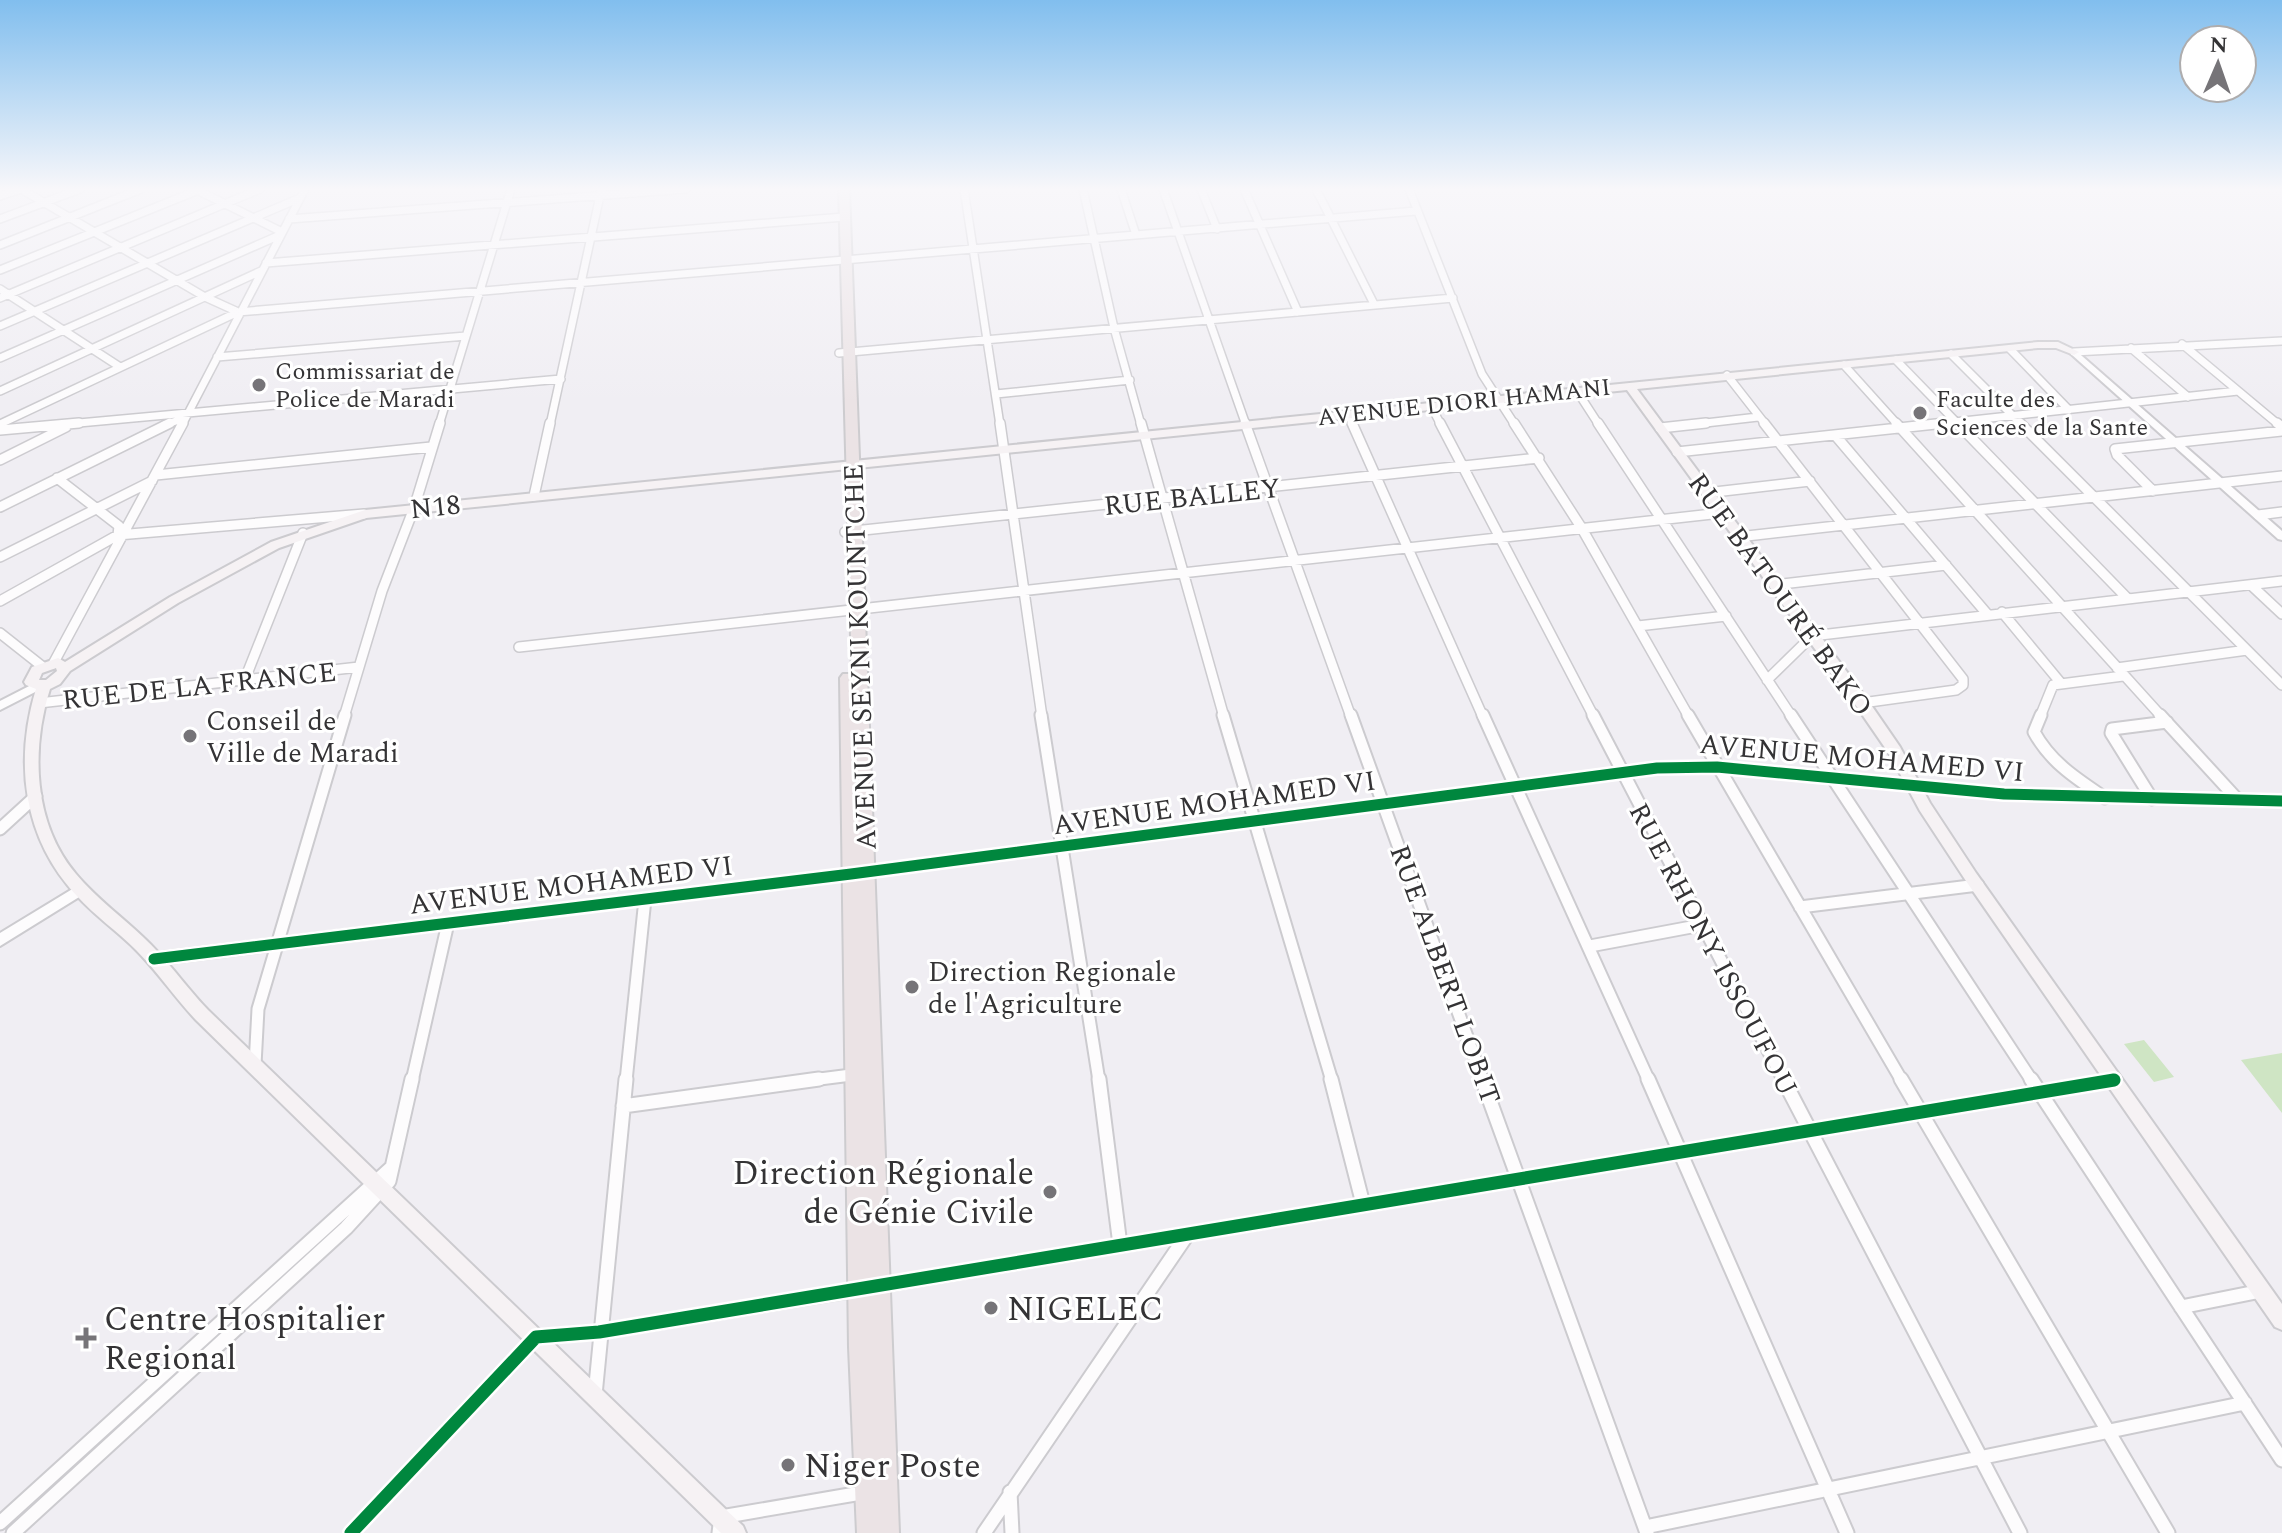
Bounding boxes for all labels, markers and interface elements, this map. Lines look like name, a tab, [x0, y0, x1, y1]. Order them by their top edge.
north arrow	[2178, 24, 2258, 104]
text: N	[2209, 29, 2228, 62]
place label: Commissariat de Police de Maradi	[275, 354, 455, 418]
street label: AVENUE DIORI HAMANI	[1316, 370, 1612, 436]
marker: Commissariat de Police de Maradi	[250, 376, 268, 394]
place label: Faculte des Sciences de la Sante	[1936, 382, 2148, 446]
marker: Faculte des Sciences de la Sante	[1911, 404, 1929, 422]
street label: AVENUE SEYNI KOUNTCHE	[832, 463, 889, 851]
street label: RUE BATOURÉ BAKO	[1677, 464, 1883, 726]
street label: RUE BALLEY	[1102, 467, 1283, 528]
street label: N18	[408, 483, 462, 532]
street label: RUE DE LA FRANCE	[60, 651, 338, 722]
place label: Conseil de Ville de Maradi	[206, 700, 399, 775]
street label: AVENUE MOHAMED VI	[1698, 723, 2026, 794]
marker: Conseil de Ville de Maradi	[181, 727, 199, 745]
street label: AVENUE MOHAMED VI	[1050, 760, 1379, 847]
street label: RUE RHONY ISSOUFOU	[1617, 795, 1808, 1104]
street label: RUE ALBERT LOBIT	[1378, 839, 1512, 1110]
street label: AVENUE MOHAMED VI	[407, 844, 736, 927]
place label: Direction Regionale de l'Agriculture	[928, 951, 1176, 1026]
marker: Direction Regionale de l'Agriculture	[903, 978, 921, 996]
place label: Direction Régionale de Génie Civile	[732, 1148, 1034, 1239]
marker: Direction Régionale de Génie Civile	[1041, 1183, 1059, 1201]
place label: NIGELEC	[1007, 1284, 1163, 1336]
place label: Centre Hospitalier Regional	[104, 1294, 385, 1385]
marker: NIGELEC	[982, 1299, 1000, 1317]
marker: Centre Hospitalier Regional	[75, 1327, 97, 1349]
place label: Niger Poste	[804, 1441, 981, 1493]
marker: Niger Poste	[779, 1456, 797, 1474]

